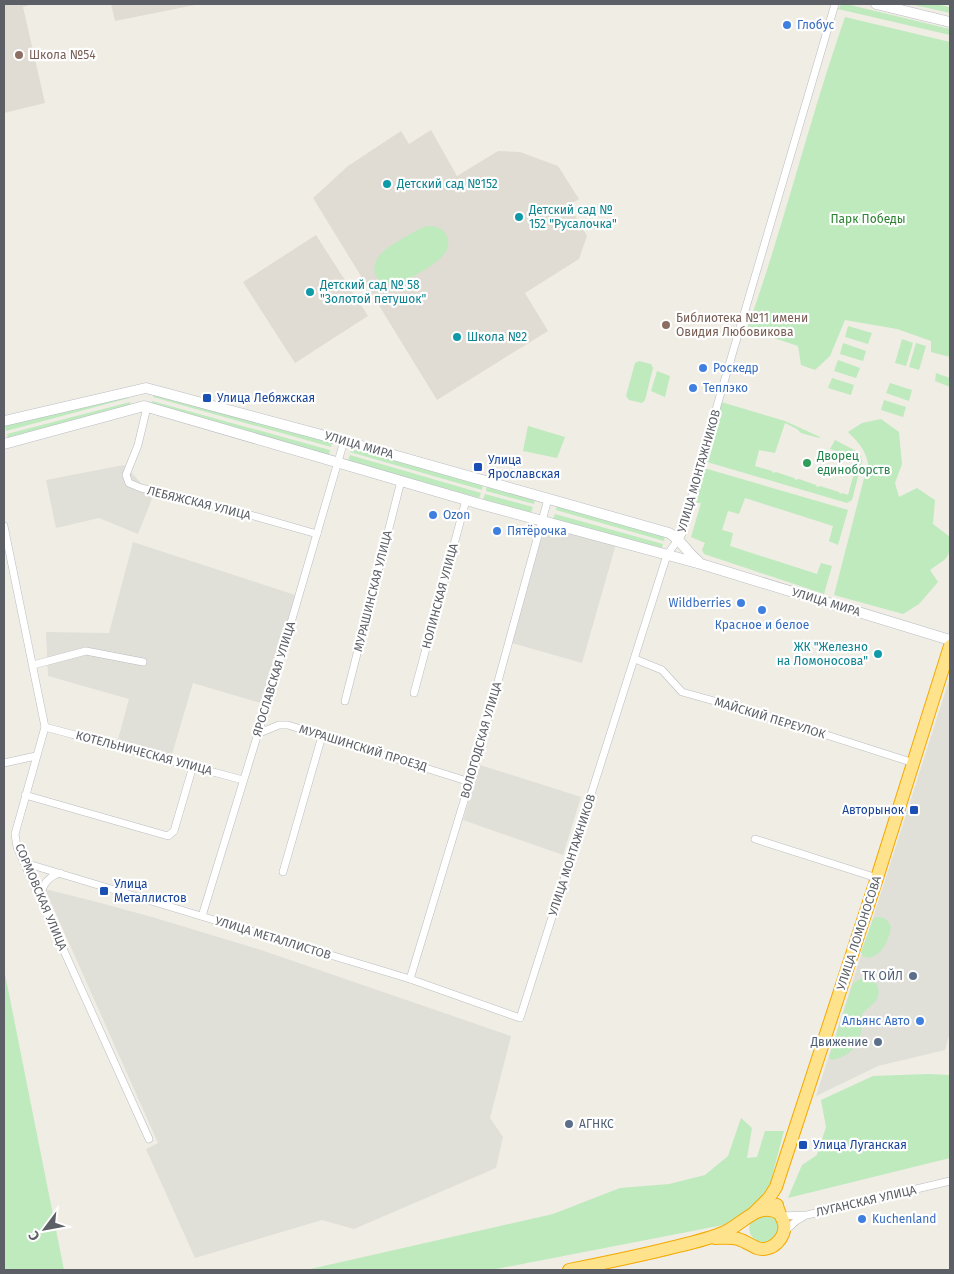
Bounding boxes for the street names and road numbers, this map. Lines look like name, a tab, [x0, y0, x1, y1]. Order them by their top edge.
street label: УЛИЦА МОНТАЖНИКОВ	[675, 408, 723, 534]
street label: УЛИЦА МИРА	[323, 428, 395, 462]
street label: ЛЕБЯЖСКАЯ УЛИЦА	[146, 483, 252, 523]
street label: МУРАШИНСКАЯ УЛИЦА	[351, 529, 395, 653]
street label: НОЛИНСКАЯ УЛИЦА	[419, 542, 461, 650]
street label: УЛИЦА МИРА	[790, 585, 862, 619]
street label: ЯРОСЛАВСКАЯ УЛИЦА	[250, 620, 298, 738]
street label: ВОЛОГОДСКАЯ УЛИЦА	[458, 680, 504, 800]
street label: МАЙСКИЙ ПЕРЕУЛОК	[713, 694, 827, 742]
street label: МУРАШИНСКИЙ ПРОЕЗД	[297, 721, 429, 774]
street label: КОТЕЛЬНИЧЕСКАЯ УЛИЦА	[74, 728, 214, 778]
street label: УЛИЦА МОНТАЖНИКОВ	[546, 792, 598, 918]
street label: СОРМОВСКАЯ УЛИЦА	[12, 842, 70, 953]
street label: УЛИЦА ЛОМОНОСОВА	[834, 874, 884, 992]
street label: УЛИЦА МЕТАЛЛИСТОВ	[213, 914, 333, 962]
street label: ЛУГАНСКАЯ УЛИЦА	[814, 1183, 918, 1219]

